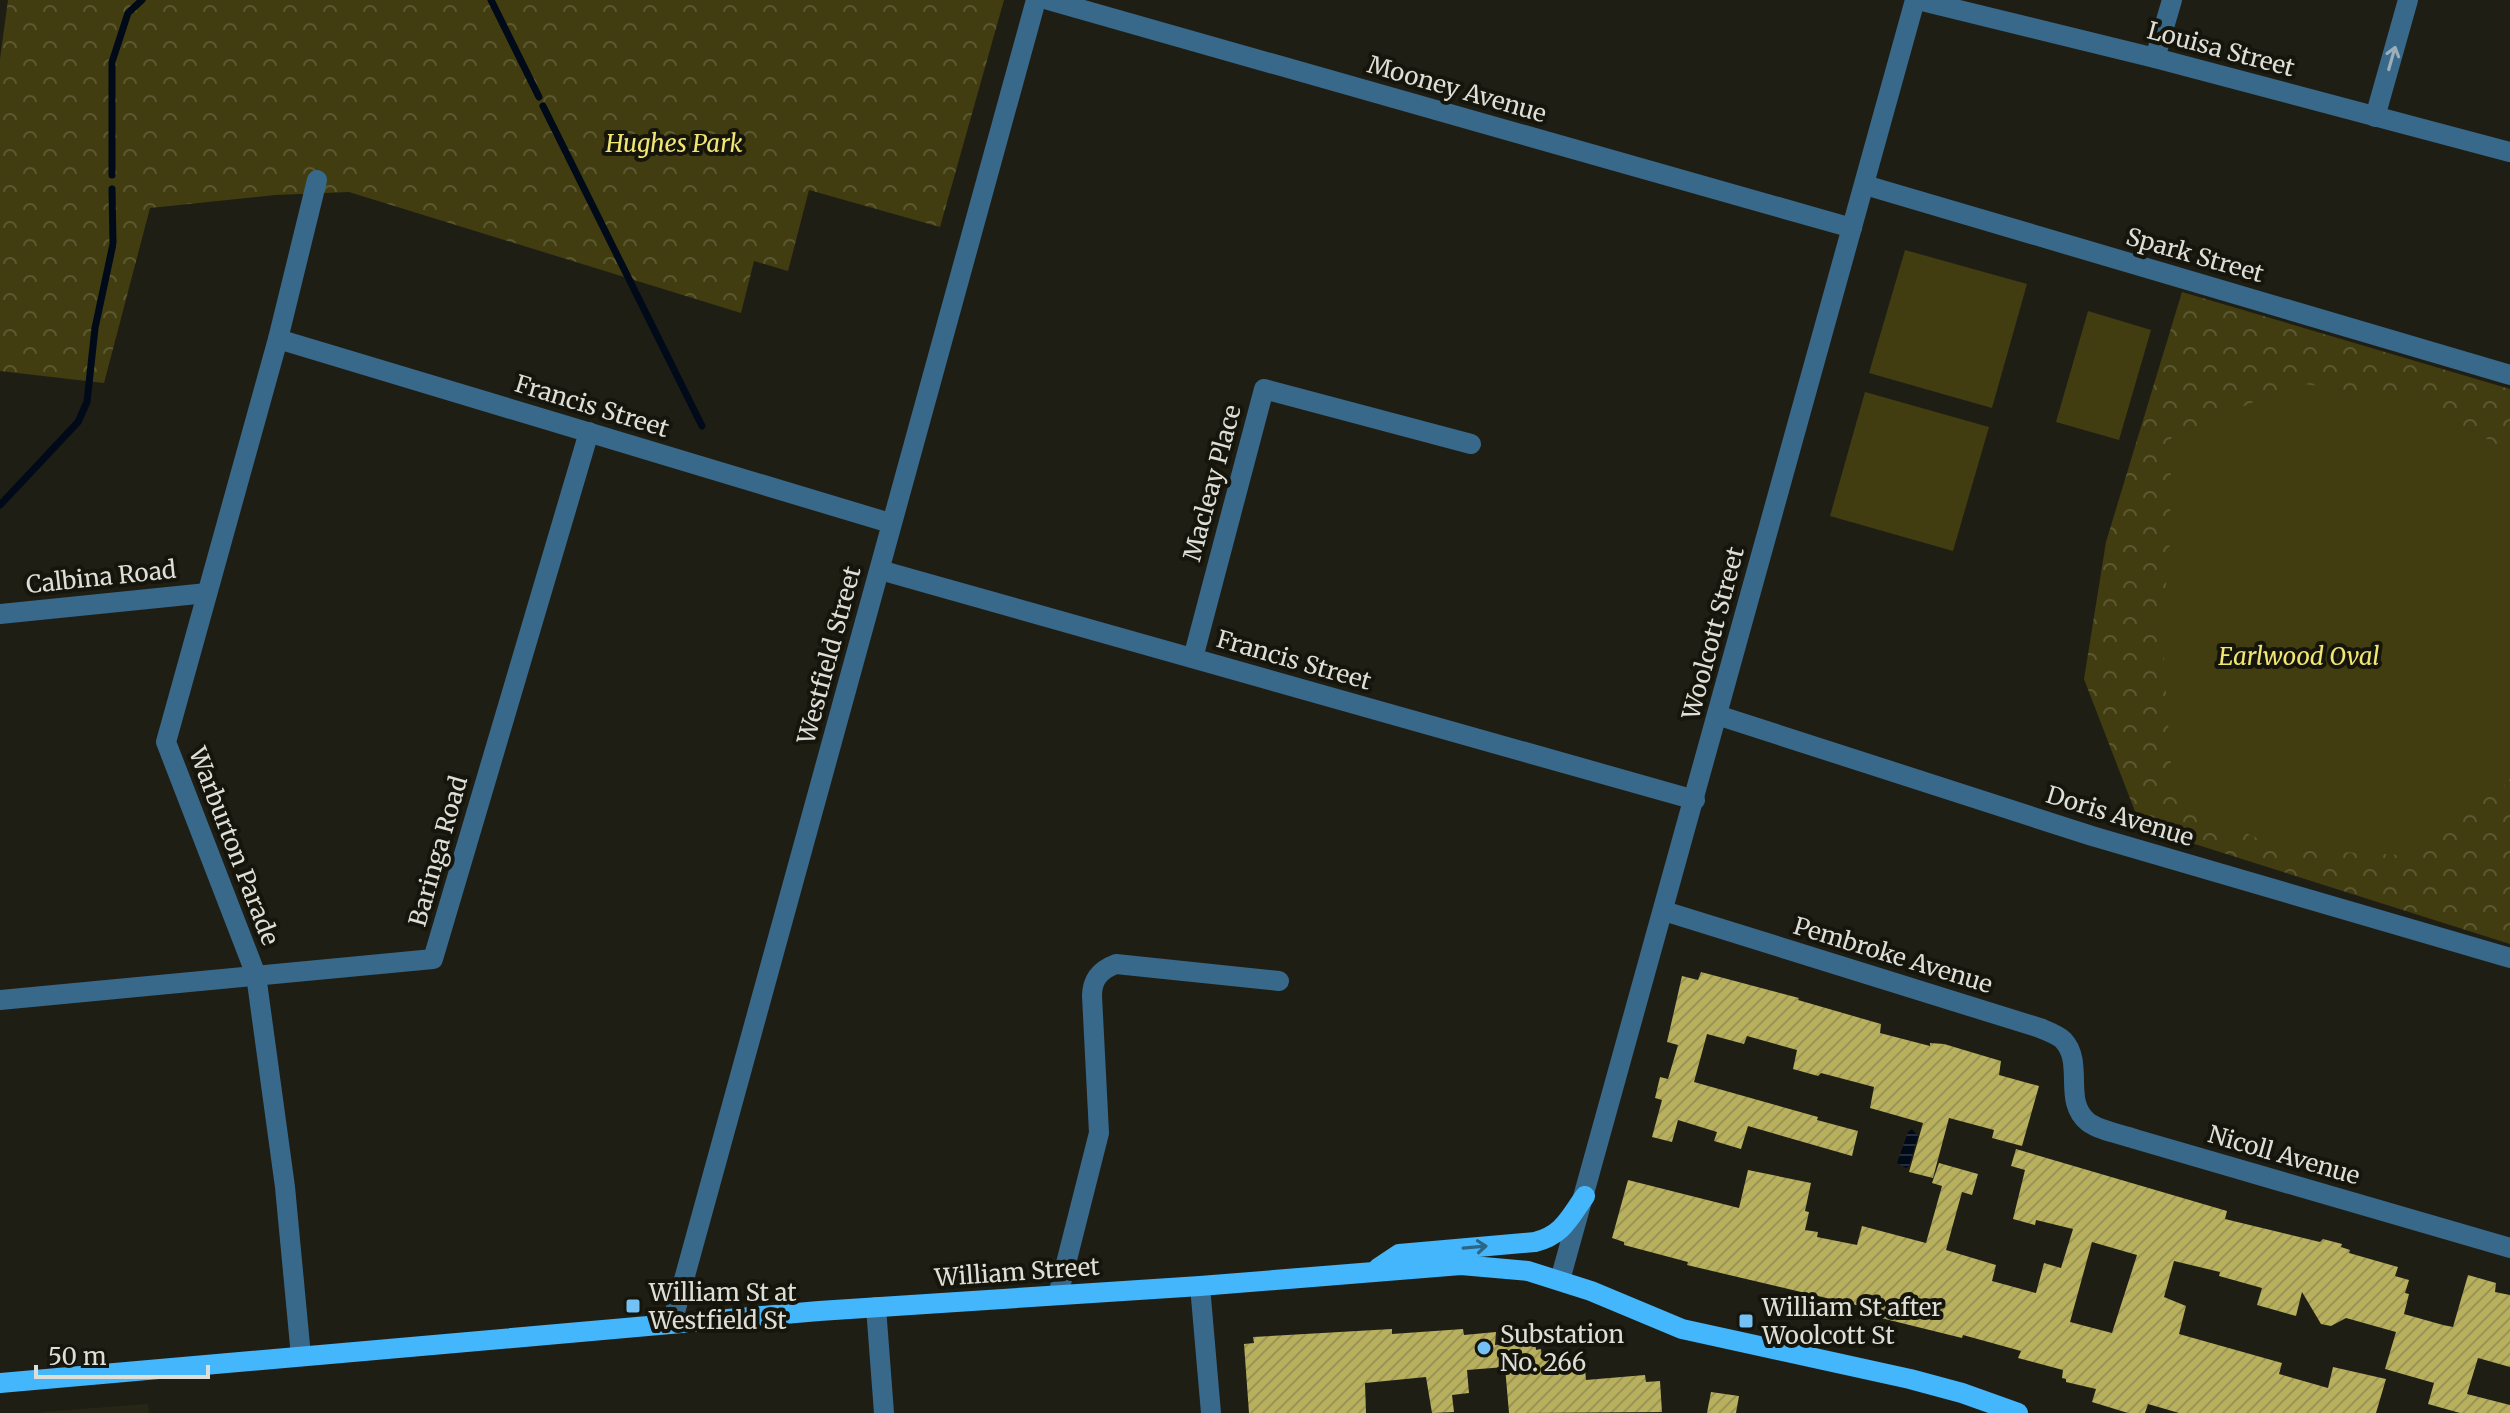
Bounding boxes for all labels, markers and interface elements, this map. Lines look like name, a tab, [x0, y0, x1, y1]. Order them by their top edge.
street label: Louisa Street	[2144, 14, 2299, 84]
one-way arrow	[2385, 46, 2400, 72]
street label: Mooney Avenue	[1364, 49, 1550, 129]
park label: Hughes Park	[604, 128, 743, 159]
street label: Spark Street	[2123, 221, 2268, 290]
street label: Francis Street	[511, 368, 673, 444]
street label: Macleay Place	[1176, 401, 1248, 565]
street label: Woolcott Street	[1675, 543, 1751, 724]
street label: Calbina Road	[24, 554, 178, 600]
street label: Westfield Street	[790, 562, 868, 748]
street label: Francis Street	[1213, 623, 1375, 697]
park label: Earlwood Oval	[2218, 641, 2380, 672]
street label: Warburton Parade	[182, 742, 286, 949]
street label: Baringa Road	[402, 772, 474, 930]
street label: Doris Avenue	[2042, 779, 2198, 853]
street label: Pembroke Avenue	[1790, 910, 1996, 1000]
street label: Nicoll Avenue	[2205, 1119, 2363, 1191]
one-way arrow	[1461, 1239, 1488, 1254]
street label: William Street	[933, 1251, 1101, 1293]
place label: William St at Westfield St	[648, 1277, 797, 1336]
place label: William St after Woolcott St	[1761, 1292, 1942, 1351]
marker: William St at Westfield St	[624, 1297, 642, 1315]
marker: William St after Woolcott St	[1737, 1312, 1755, 1330]
place label: Substation No. 266	[1500, 1319, 1624, 1378]
scale bar	[36, 1329, 208, 1379]
marker: Substation No. 266	[1475, 1339, 1493, 1357]
text: 50 m	[48, 1341, 107, 1372]

